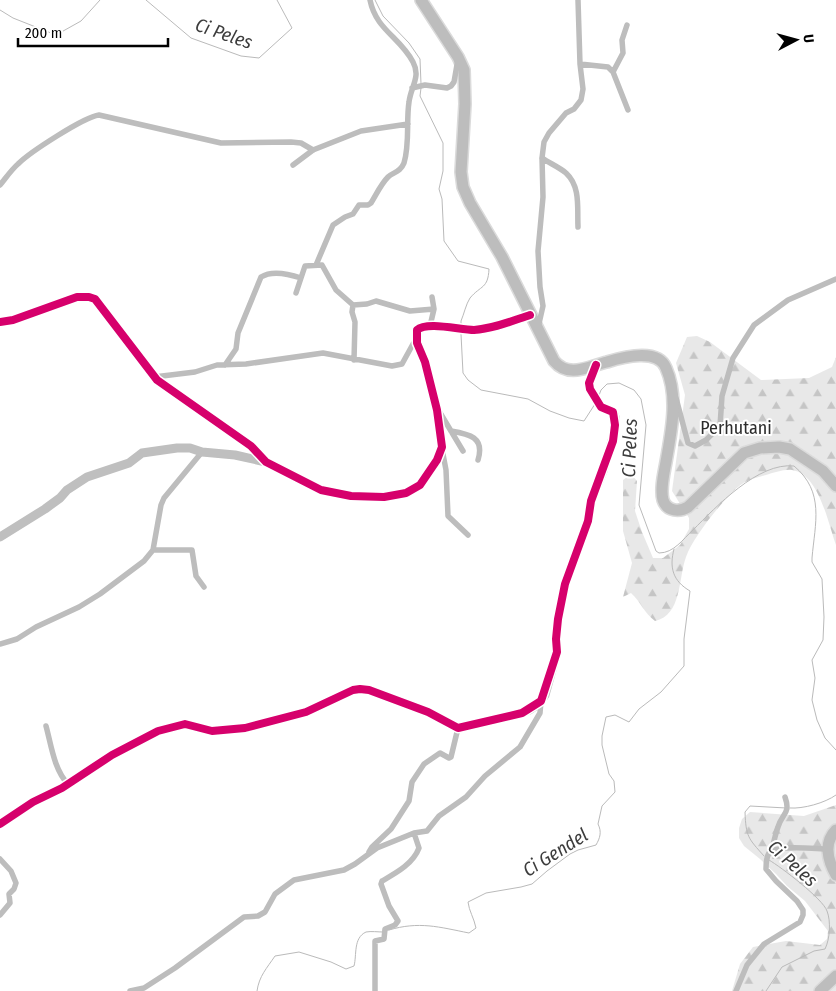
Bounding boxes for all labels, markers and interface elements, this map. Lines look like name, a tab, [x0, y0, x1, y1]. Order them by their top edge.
water label: Ci Peles	[192, 13, 255, 54]
scale bar	[18, 15, 168, 47]
north arrow	[771, 15, 821, 65]
text: 200 m	[25, 24, 62, 42]
text: U	[800, 34, 817, 44]
park label: Perhutani	[700, 417, 772, 439]
water label: Ci Peles	[617, 418, 642, 478]
water label: Ci Gendel	[518, 823, 592, 881]
water label: Ci Peles	[763, 835, 822, 892]

